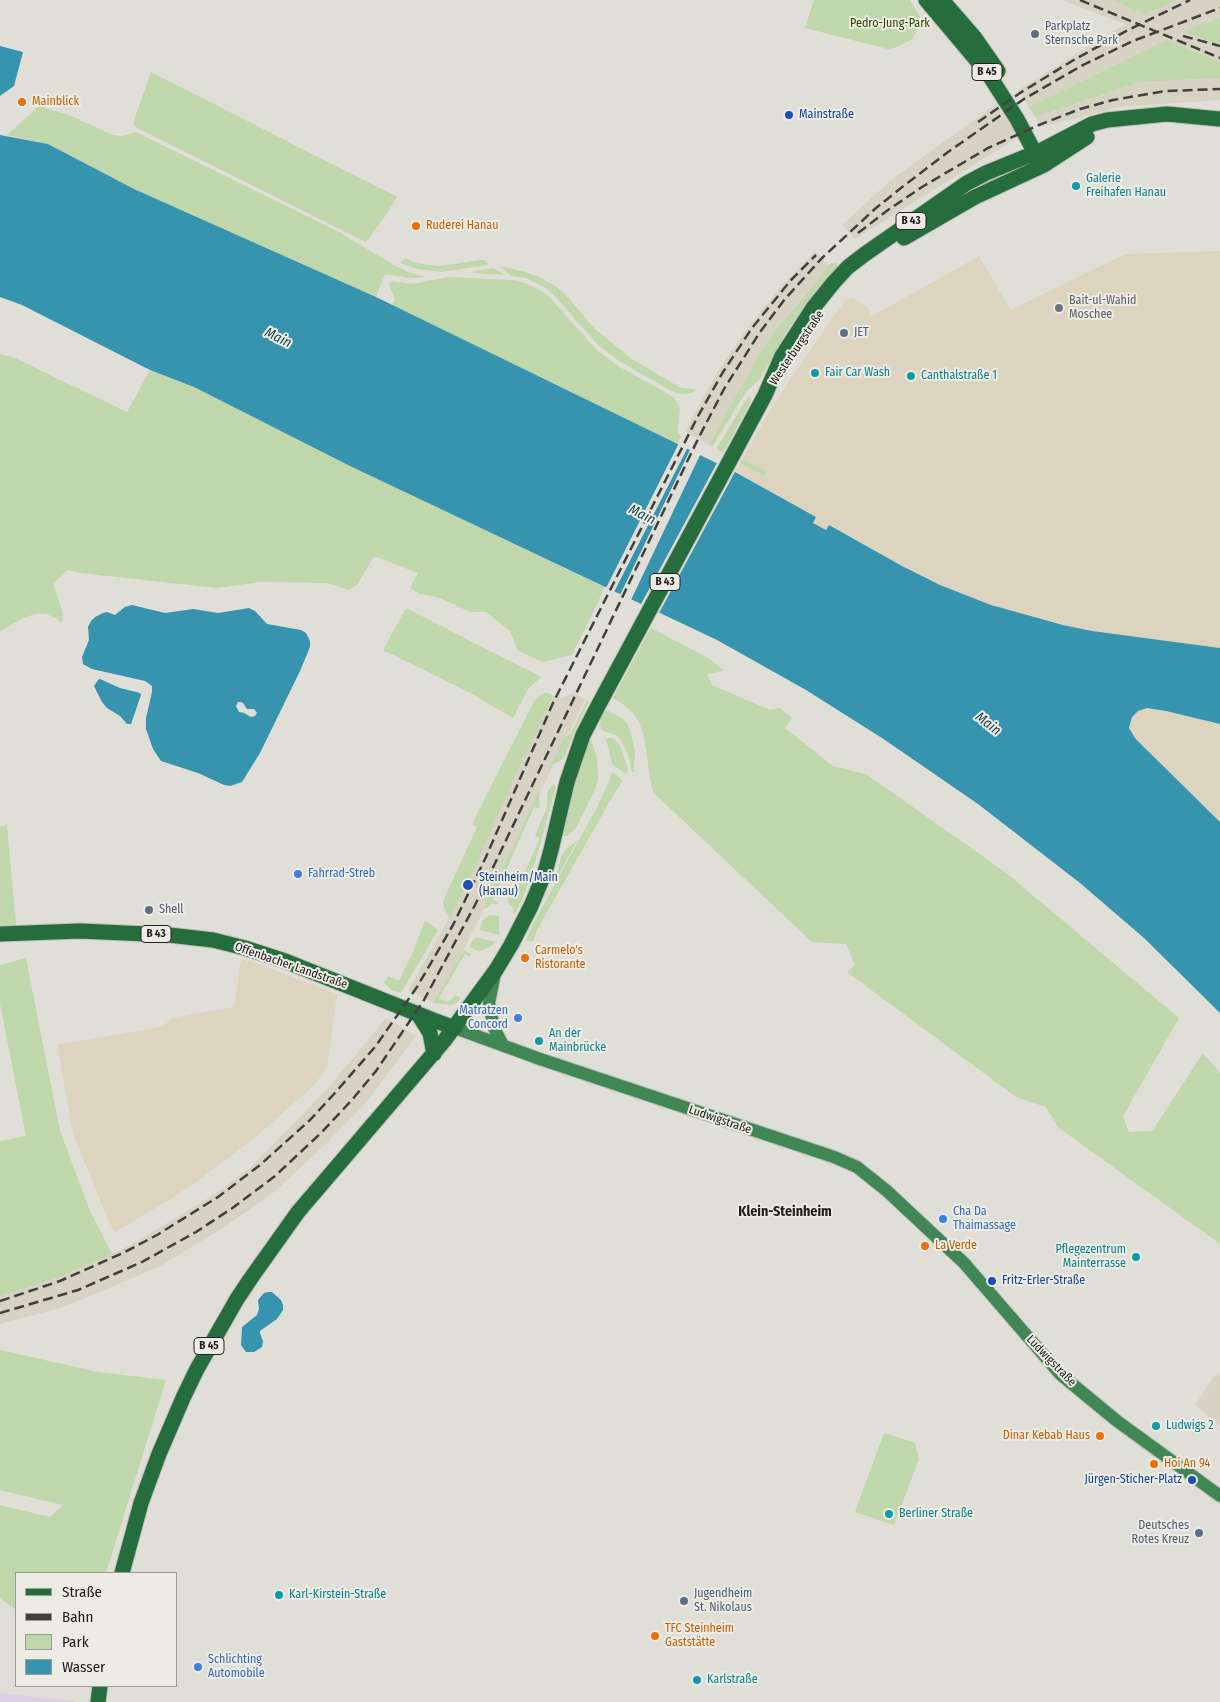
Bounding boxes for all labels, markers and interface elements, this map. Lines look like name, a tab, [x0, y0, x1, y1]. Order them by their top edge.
park label: Pedro-Jung-Park	[850, 17, 930, 31]
place label: Parkplatz Sternsche Park	[1045, 20, 1118, 48]
marker: Parkplatz Sternsche Park	[1029, 28, 1041, 40]
road number: B 45	[972, 64, 1002, 80]
place label: Mainblick	[32, 95, 79, 109]
marker: Mainblick	[16, 96, 28, 108]
place label: Mainstraße	[799, 108, 854, 122]
marker: Mainstraße	[783, 109, 795, 121]
place label: Galerie Freihafen Hanau	[1086, 172, 1166, 200]
marker: Galerie Freihafen Hanau	[1070, 180, 1082, 192]
road number: B 43	[896, 212, 926, 230]
place label: Ruderei Hanau	[426, 219, 498, 233]
marker: Ruderei Hanau	[410, 220, 422, 232]
place label: Bait-ul-Wahid Moschee	[1069, 294, 1136, 322]
marker: Bait-ul-Wahid Moschee	[1053, 302, 1065, 314]
street label: Westerburgstraße	[767, 308, 827, 388]
water label: Main	[262, 324, 294, 352]
place label: JET	[854, 326, 868, 340]
marker: JET	[838, 327, 850, 339]
place label: Fair Car Wash	[825, 366, 890, 380]
marker: Fair Car Wash	[809, 367, 821, 379]
place label: Canthalstraße 1	[921, 369, 997, 383]
marker: Canthalstraße 1	[905, 370, 917, 382]
water label: Main	[626, 501, 658, 529]
road number: B 43	[650, 574, 680, 590]
water label: Main	[972, 709, 1004, 739]
place label: Fahrrad-Streb	[308, 867, 375, 881]
marker: Fahrrad-Streb	[292, 868, 304, 880]
place label: Steinheim/Main (Hanau)	[479, 871, 558, 899]
marker: Steinheim/Main (Hanau)	[461, 878, 475, 892]
place label: Shell	[159, 903, 184, 917]
marker: Shell	[143, 904, 155, 916]
road number: B 43	[141, 926, 171, 942]
street label: Offenbacher Landstraße	[233, 940, 349, 992]
place label: Carmelo's Ristorante	[535, 944, 585, 972]
marker: Carmelo's Ristorante	[519, 952, 531, 964]
place label: Matratzen Concord	[459, 1004, 508, 1032]
marker: Matratzen Concord	[512, 1012, 524, 1024]
place label: An der Mainbrücke	[549, 1027, 606, 1055]
marker: An der Mainbrücke	[533, 1035, 545, 1047]
street label: Ludwigstraße	[687, 1103, 753, 1137]
district label: Klein-Steinheim	[738, 1204, 832, 1220]
place label: Cha Da Thaimassage	[953, 1205, 1016, 1233]
marker: Cha Da Thaimassage	[937, 1213, 949, 1225]
place label: La Verde	[935, 1239, 977, 1253]
marker: La Verde	[919, 1240, 931, 1252]
place label: Pflegezentrum Mainterrasse	[1056, 1243, 1126, 1271]
marker: Pflegezentrum Mainterrasse	[1130, 1251, 1142, 1263]
place label: Fritz-Erler-Straße	[1002, 1274, 1085, 1288]
marker: Fritz-Erler-Straße	[986, 1275, 998, 1287]
street label: Ludwigstraße	[1023, 1332, 1079, 1390]
road number: B 45	[194, 1338, 224, 1354]
place label: Ludwigs 2	[1166, 1419, 1214, 1433]
marker: Ludwigs 2	[1150, 1420, 1162, 1432]
place label: Dinar Kebab Haus	[1003, 1429, 1090, 1443]
marker: Dinar Kebab Haus	[1094, 1430, 1106, 1442]
place label: Hoi An 94	[1164, 1457, 1210, 1471]
marker: Hoi An 94	[1148, 1458, 1160, 1470]
place label: Jürgen-Sticher-Platz	[1084, 1473, 1182, 1487]
marker: Jürgen-Sticher-Platz	[1186, 1474, 1198, 1486]
place label: Berliner Straße	[899, 1507, 973, 1521]
marker: Berliner Straße	[883, 1508, 895, 1520]
place label: Deutsches Rotes Kreuz	[1132, 1519, 1189, 1547]
marker: Deutsches Rotes Kreuz	[1193, 1527, 1205, 1539]
legend	[15, 1572, 178, 1687]
text: Straße	[62, 1583, 102, 1601]
place label: Jugendheim St. Nikolaus	[694, 1587, 752, 1615]
place label: Karl-Kirstein-Straße	[289, 1588, 386, 1602]
marker: Karl-Kirstein-Straße	[273, 1589, 285, 1601]
marker: Jugendheim St. Nikolaus	[678, 1595, 690, 1607]
text: Bahn	[62, 1608, 93, 1626]
place label: TFC Steinheim Gaststätte	[665, 1622, 734, 1650]
marker: TFC Steinheim Gaststätte	[649, 1630, 661, 1642]
text: Park	[62, 1633, 89, 1651]
place label: Schlichting Automobile	[208, 1653, 265, 1681]
text: Wasser	[62, 1658, 105, 1676]
marker: Schlichting Automobile	[192, 1661, 204, 1673]
place label: Karlstraße	[707, 1673, 758, 1687]
marker: Karlstraße	[691, 1674, 703, 1686]

